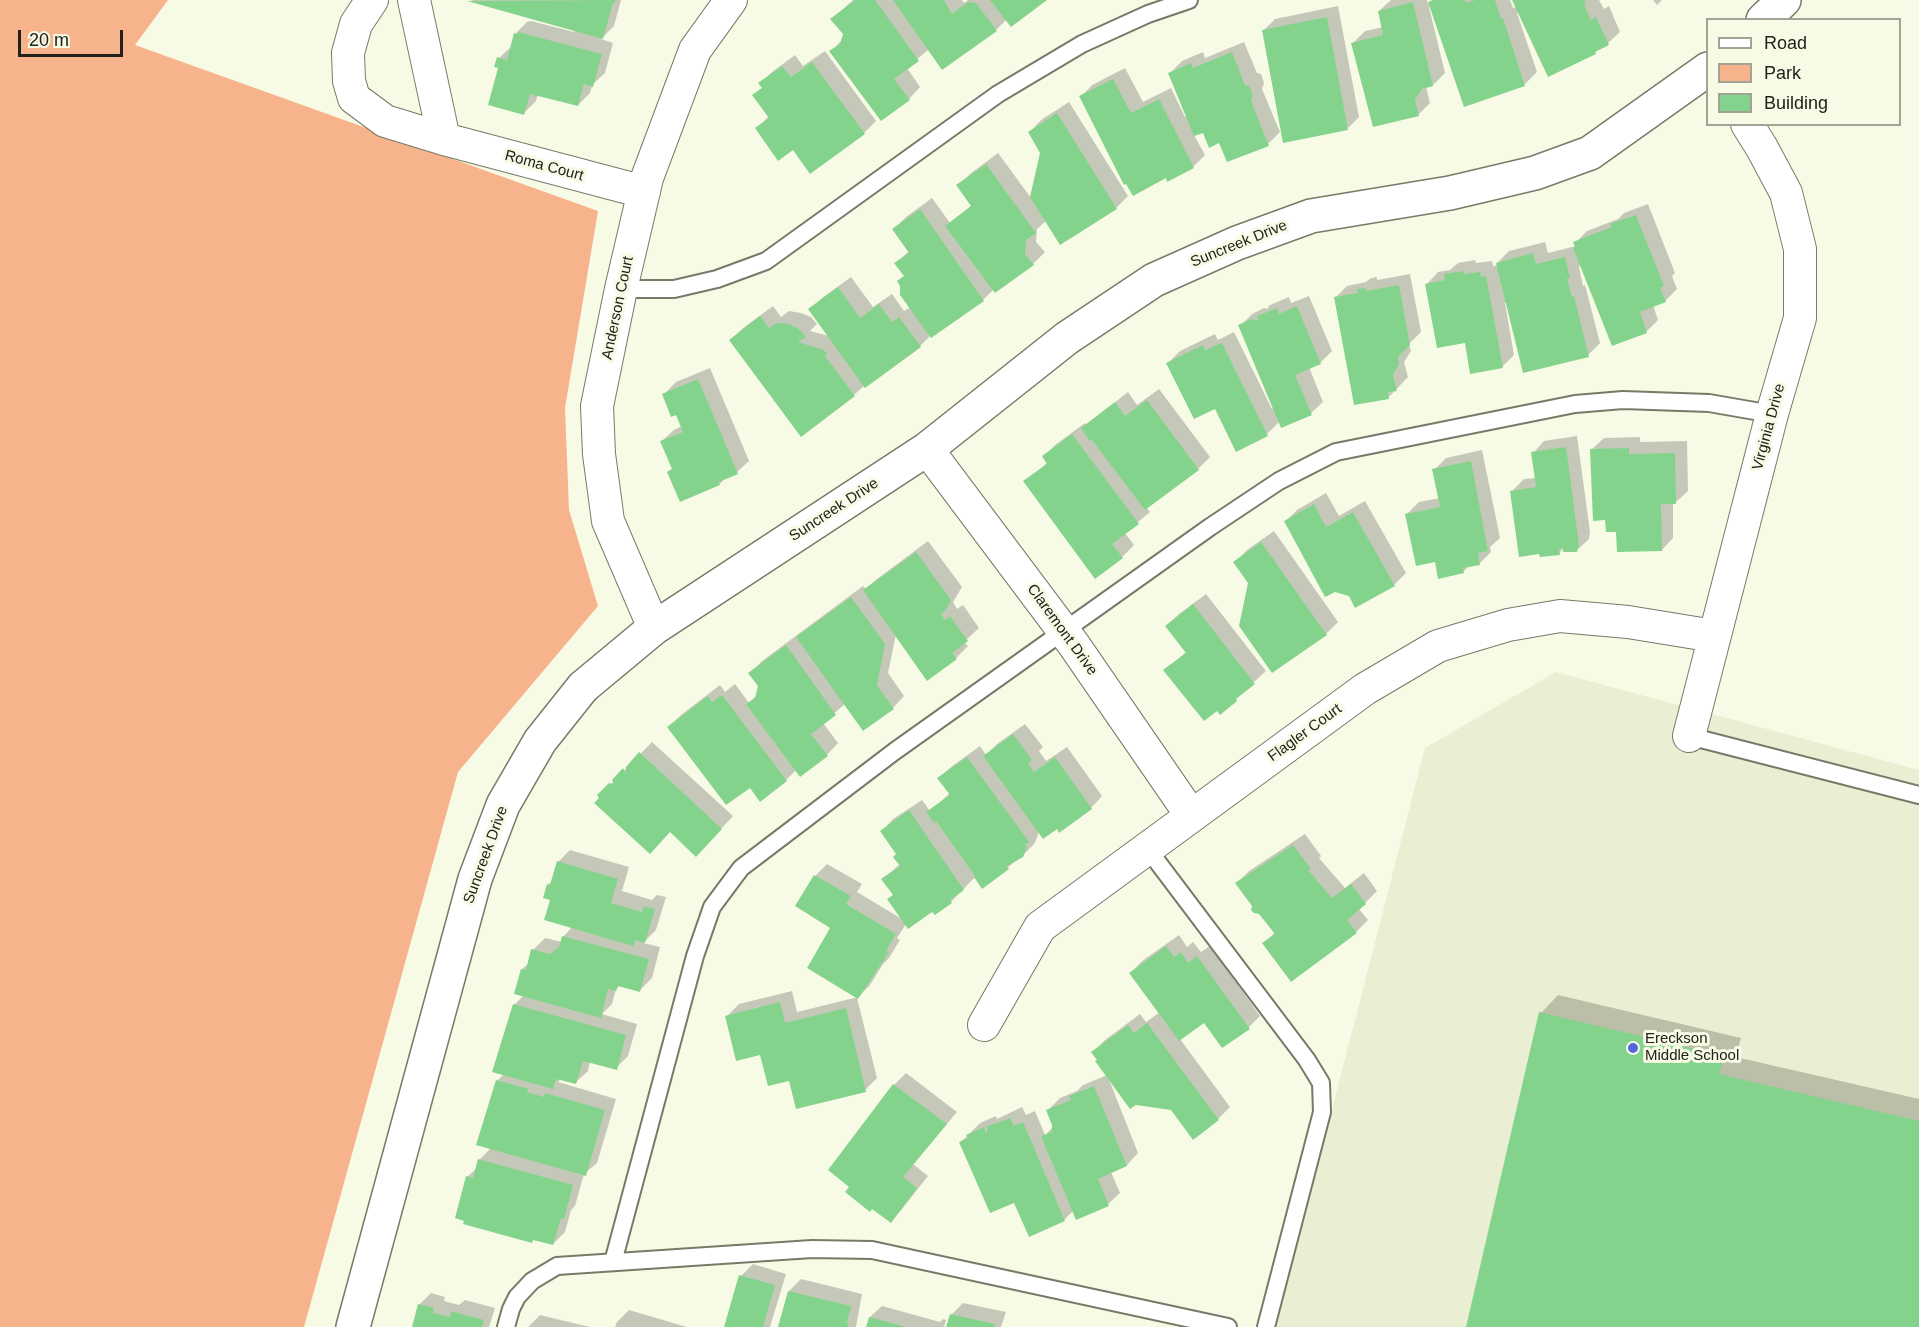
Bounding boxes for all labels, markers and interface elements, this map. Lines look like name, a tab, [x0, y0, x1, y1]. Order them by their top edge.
scale bar	[21, 18, 126, 56]
legend	[1706, 18, 1901, 126]
text: 20 m	[29, 30, 69, 50]
text: Road	[1764, 33, 1807, 53]
text: Park	[1764, 63, 1801, 83]
text: Building	[1764, 93, 1828, 113]
street label: Roma Court	[503, 147, 585, 185]
street label: Suncreek Drive	[1188, 216, 1290, 272]
street label: Anderson Court	[598, 255, 638, 361]
street label: Virginia Drive	[1749, 382, 1789, 472]
street label: Suncreek Drive	[786, 475, 882, 545]
street label: Claremont Drive	[1023, 581, 1101, 679]
street label: Flagler Court	[1265, 700, 1345, 766]
street label: Suncreek Drive	[460, 804, 512, 906]
place label: Ereckson Middle School	[1645, 1030, 1739, 1065]
marker: Ereckson Middle School	[1626, 1041, 1640, 1055]

